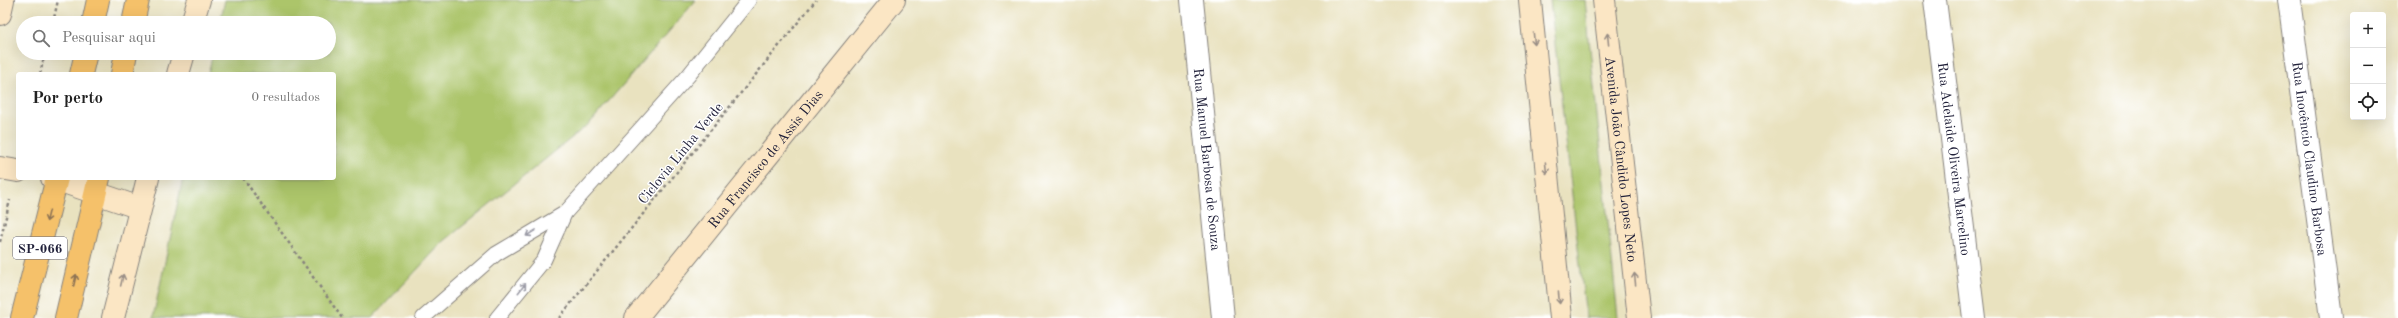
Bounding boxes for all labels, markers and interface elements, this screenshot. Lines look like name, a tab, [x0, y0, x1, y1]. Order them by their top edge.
map controls	[2350, 12, 2386, 120]
button: +	[2350, 12, 2386, 48]
search box	[16, 16, 336, 60]
icon: search	[30, 27, 52, 49]
text: Pesquisar aqui	[62, 31, 156, 46]
one-way arrow	[1530, 32, 1537, 45]
one-way arrow	[1605, 33, 1612, 46]
button: −	[2350, 48, 2386, 84]
street label: Avenida João Cândido Lopes Neto	[1602, 55, 1639, 263]
street label: Rua Adelaide Oliveira Marcelino	[1935, 61, 1972, 257]
street label: Rua Inocêncio Claudino Barbosa	[2289, 61, 2329, 257]
street label: Rua Manuel Barbosa de Souza	[1191, 67, 1222, 251]
button: locate	[2350, 84, 2386, 120]
street label: Rua Francisco de Assis Dias	[706, 88, 826, 231]
text: Por perto	[32, 90, 103, 107]
text: 0 resultados	[252, 91, 320, 104]
street label: Ciclovia Linha Verde	[636, 100, 726, 207]
one-way arrow	[1543, 161, 1550, 174]
one-way arrow	[43, 209, 51, 222]
one-way arrow	[525, 230, 537, 238]
road number: SP-066	[13, 237, 67, 259]
one-way arrow	[1631, 273, 1638, 286]
one-way arrow	[72, 274, 80, 287]
one-way arrow	[119, 274, 127, 287]
one-way arrow	[517, 282, 526, 293]
one-way arrow	[1555, 291, 1563, 304]

